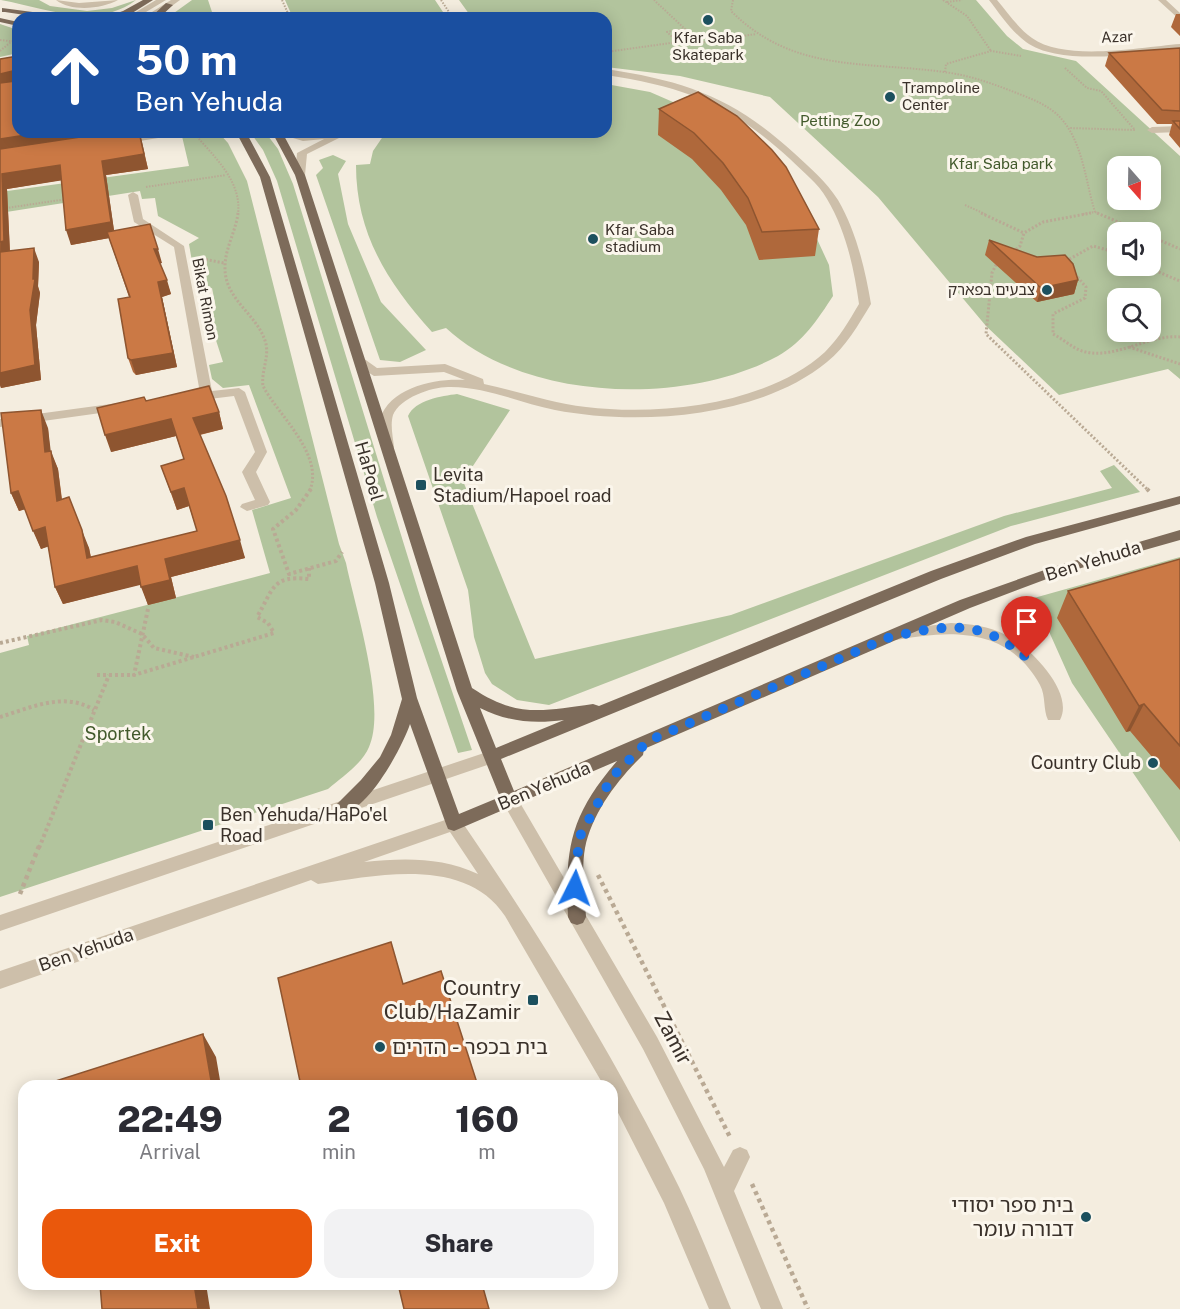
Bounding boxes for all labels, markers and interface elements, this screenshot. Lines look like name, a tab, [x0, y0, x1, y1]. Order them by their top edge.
marker: Kfar Saba Skatepark	[701, 13, 715, 27]
street label: Azar	[1100, 27, 1134, 46]
place label: Kfar Saba Skatepark	[672, 29, 744, 63]
text: 50 m	[135, 35, 238, 84]
icon: ahead	[36, 36, 114, 114]
place label: Trampoline Center	[902, 79, 980, 113]
text: Ben Yehuda	[135, 85, 283, 117]
marker: Trampoline Center	[883, 90, 897, 104]
park label: Petting Zoo	[800, 112, 880, 129]
park label: Kfar Saba park	[949, 155, 1053, 172]
north arrow	[1107, 156, 1161, 210]
map controls	[1107, 156, 1161, 342]
place label: Kfar Saba stadium	[605, 221, 674, 255]
button: sound	[1107, 222, 1161, 276]
marker: Kfar Saba stadium	[586, 232, 600, 246]
street label: Bikat Rimon	[189, 256, 222, 342]
place label: צבעים בפארק	[948, 281, 1035, 298]
marker: צבעים בפארק	[1040, 283, 1054, 297]
button: search	[1107, 288, 1161, 342]
street label: HaPoel	[351, 439, 388, 503]
place label: Levita Stadium/Hapoel road	[433, 464, 612, 506]
marker: Levita Stadium/Hapoel road	[414, 478, 428, 492]
street label: Ben Yehuda	[1043, 536, 1143, 585]
pin	[1001, 596, 1052, 658]
icon: arrive	[1010, 605, 1043, 638]
park label: Sportek	[85, 723, 151, 744]
place label: Country Club	[1031, 752, 1141, 773]
marker: Country Club	[1146, 756, 1160, 770]
street label: Ben Yehuda	[494, 757, 593, 814]
place label: Ben Yehuda/HaPo'el Road	[220, 804, 388, 846]
marker: Ben Yehuda/HaPo'el Road	[201, 818, 215, 832]
position arrow	[543, 856, 607, 920]
street label: Ben Yehuda	[36, 924, 136, 976]
place label: Country Club/HaZamir	[384, 975, 521, 1024]
marker: Country Club/HaZamir	[526, 993, 540, 1007]
street label: Zamir	[649, 1007, 698, 1069]
place label: בית בכפר - הדרים	[392, 1034, 548, 1059]
marker: בית בכפר - הדרים	[373, 1040, 387, 1054]
text: 22:49	[117, 1098, 223, 1140]
text: 2	[327, 1098, 351, 1140]
text: 160	[455, 1098, 519, 1140]
text: Arrival	[139, 1140, 201, 1164]
text: min	[322, 1140, 356, 1164]
text: m	[478, 1140, 496, 1164]
place label: בית ספר יסודי דבורה עומר	[951, 1192, 1074, 1241]
button: Exit	[42, 1209, 312, 1278]
button: Share	[324, 1209, 594, 1278]
marker: בית ספר יסודי דבורה עומר	[1079, 1210, 1093, 1224]

